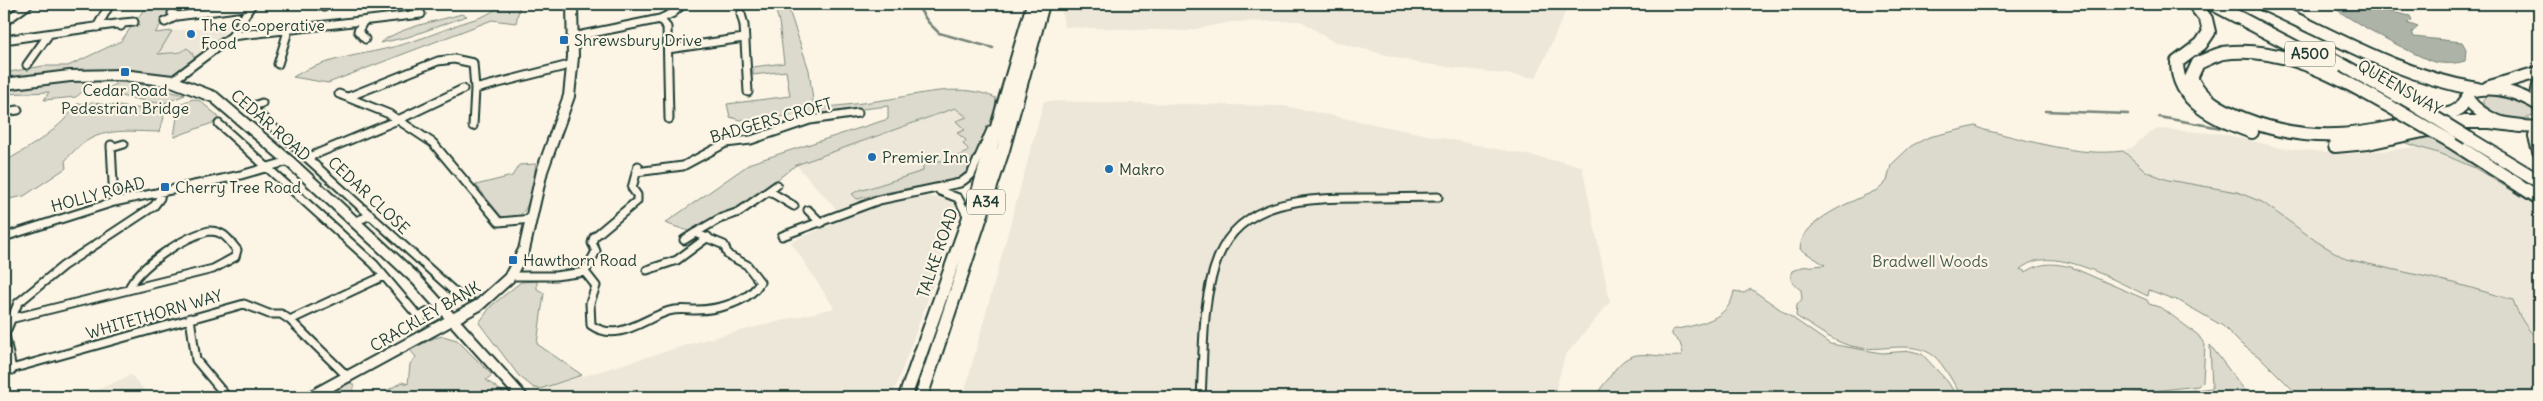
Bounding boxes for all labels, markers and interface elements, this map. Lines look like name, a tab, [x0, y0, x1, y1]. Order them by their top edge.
place label: The Co-operative Food	[201, 15, 325, 53]
marker: The Co-operative Food	[185, 28, 197, 40]
place label: Shrewsbury Drive	[574, 30, 702, 50]
marker: Shrewsbury Drive	[558, 34, 570, 46]
road number: A500	[2285, 42, 2335, 66]
street label: QUEENSWAY	[2354, 55, 2446, 119]
marker: Cedar Road Pedestrian Bridge	[119, 66, 131, 78]
place label: Cedar Road Pedestrian Bridge	[61, 80, 189, 118]
street label: CEDAR ROAD	[227, 85, 315, 165]
street label: BADGERS CROFT	[708, 93, 834, 147]
place label: Premier Inn	[882, 147, 968, 167]
marker: Premier Inn	[866, 151, 878, 163]
street label: CEDAR CLOSE	[324, 152, 414, 238]
place label: Makro	[1119, 159, 1165, 179]
marker: Makro	[1103, 163, 1115, 175]
street label: HOLLY ROAD	[49, 172, 147, 216]
place label: Cherry Tree Road	[175, 177, 301, 197]
marker: Cherry Tree Road	[159, 181, 171, 193]
road number: A34	[967, 190, 1005, 214]
street label: TALKE ROAD	[912, 205, 962, 301]
place label: Hawthorn Road	[523, 250, 637, 270]
park label: Bradwell Woods	[1872, 251, 1988, 271]
marker: Hawthorn Road	[507, 254, 519, 266]
street label: CRACKLEY BANK	[366, 276, 484, 356]
street label: WHITETHORN WAY	[84, 285, 224, 343]

